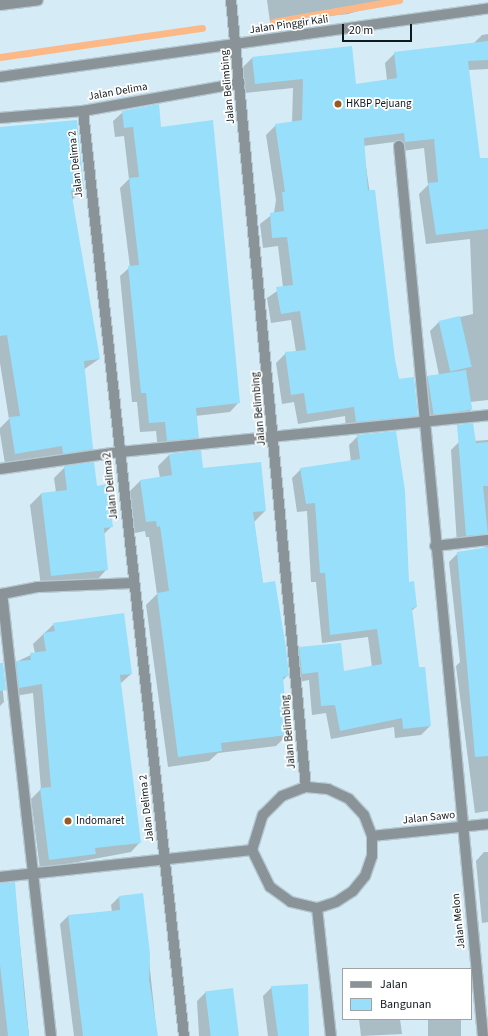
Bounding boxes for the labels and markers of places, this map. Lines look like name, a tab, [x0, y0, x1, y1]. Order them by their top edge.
place label: HKBP Pejuang	[346, 97, 412, 111]
marker: HKBP Pejuang	[333, 99, 343, 109]
place label: Indomaret	[76, 814, 124, 828]
marker: Indomaret	[63, 816, 73, 826]

